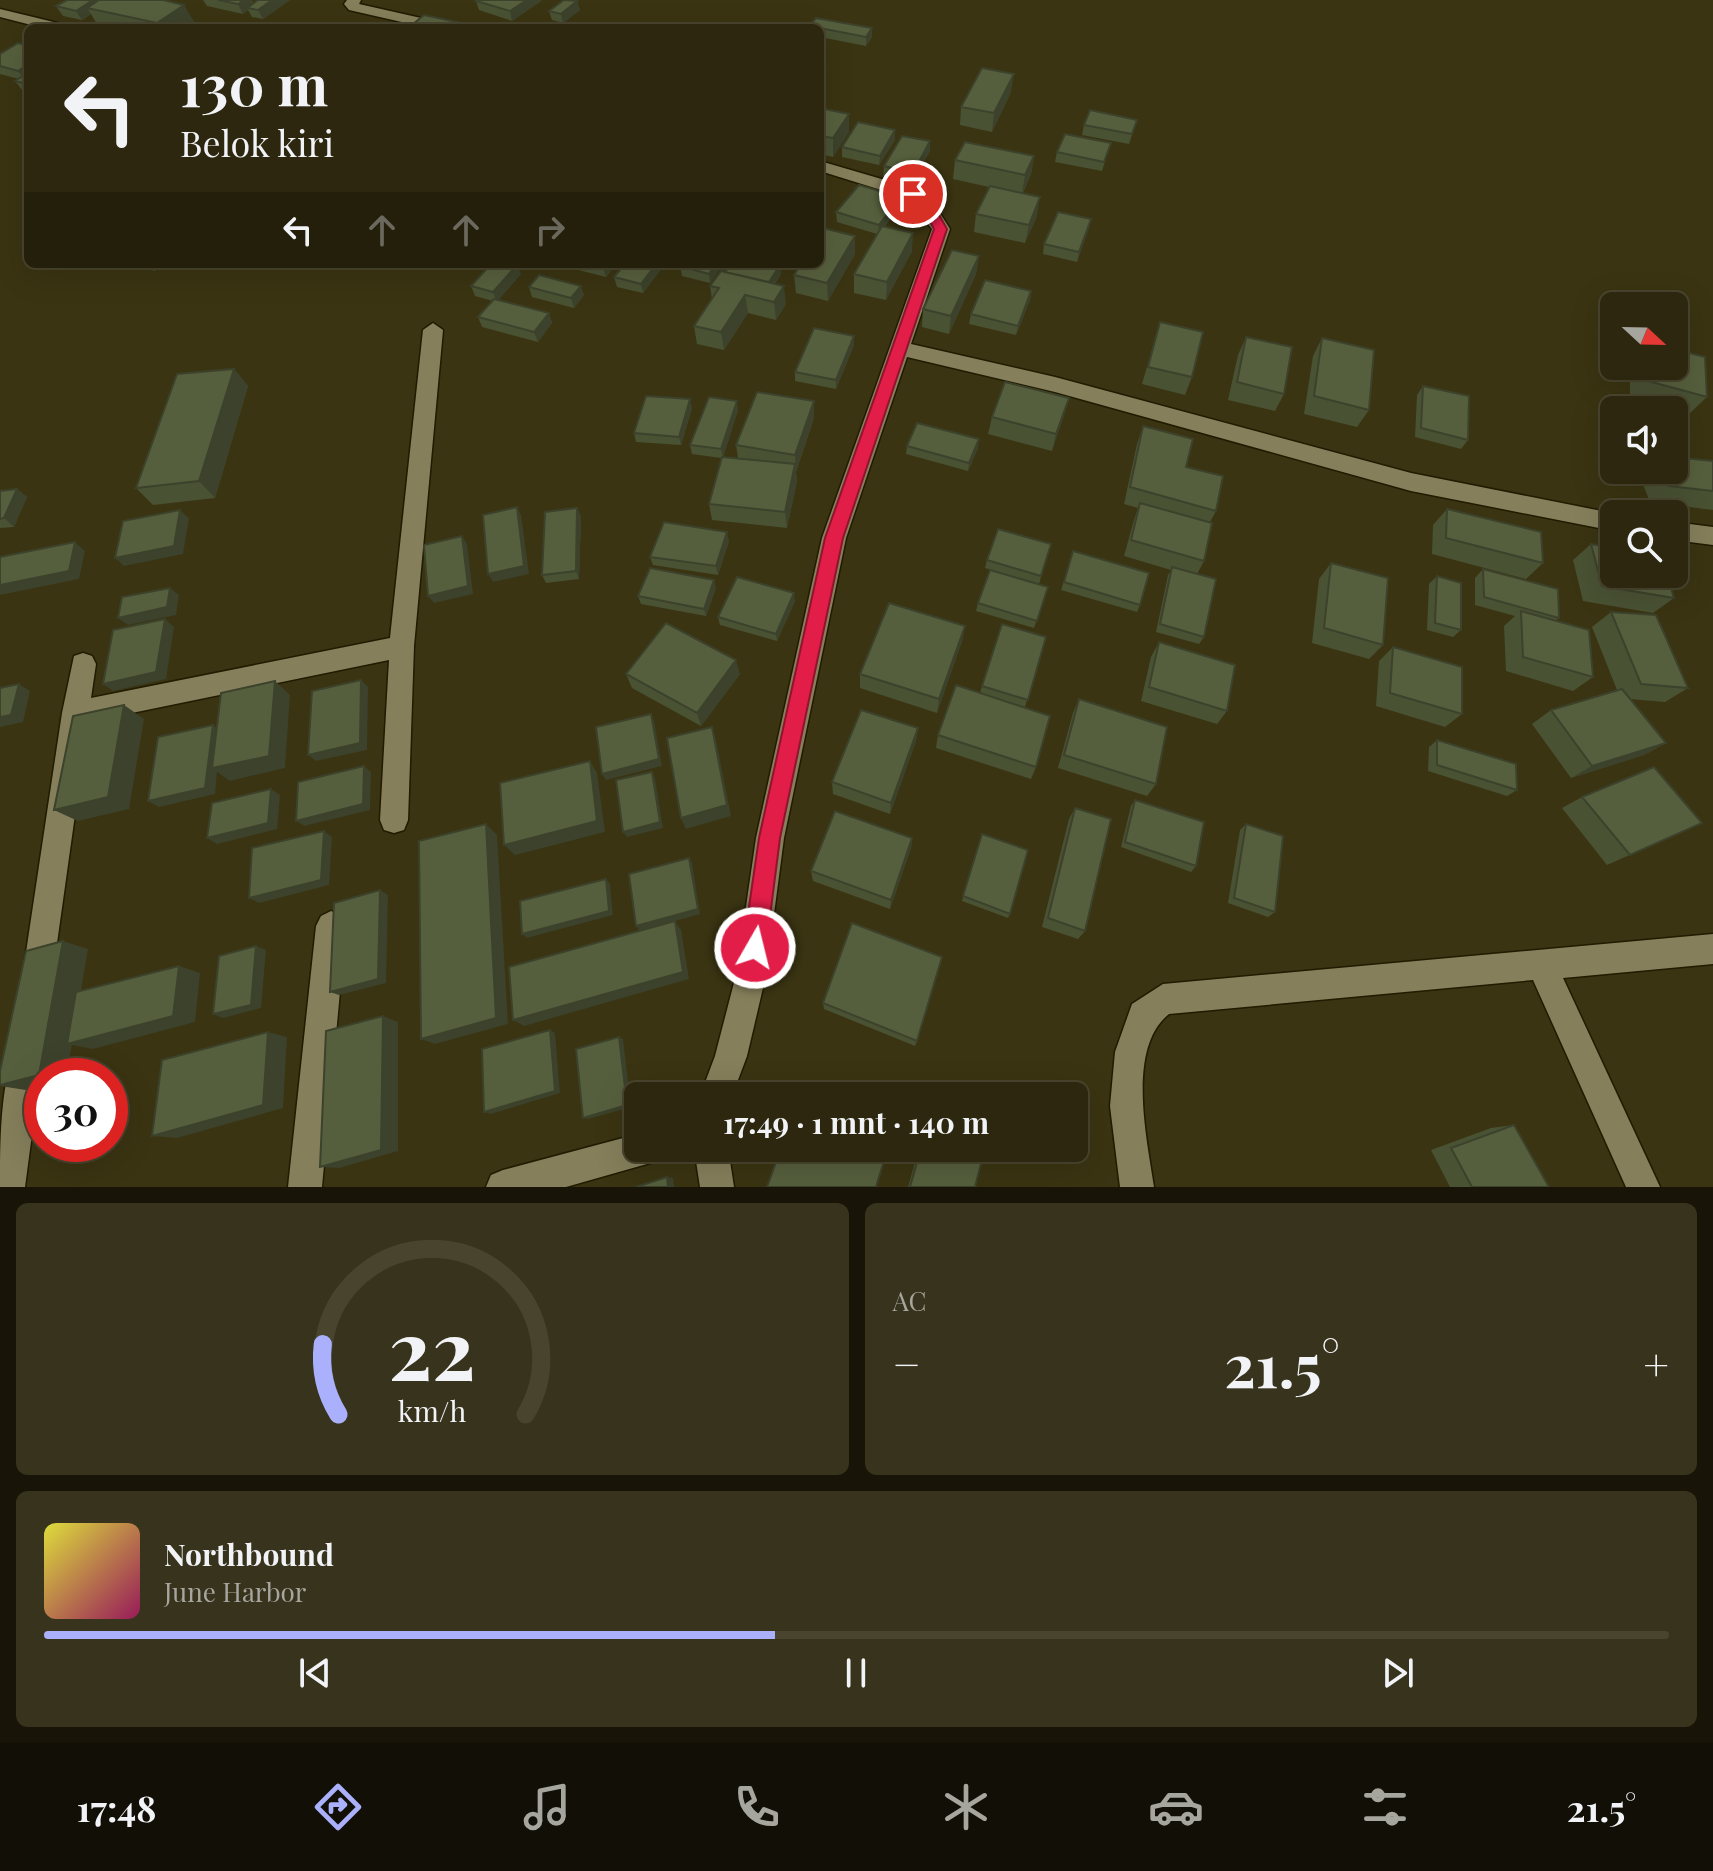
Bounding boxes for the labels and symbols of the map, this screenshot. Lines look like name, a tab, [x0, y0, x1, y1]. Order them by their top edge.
pin	[879, 160, 947, 228]
north arrow	[1600, 292, 1688, 380]
position arrow	[713, 906, 797, 990]
speed limit sign: 30	[24, 1058, 128, 1162]

